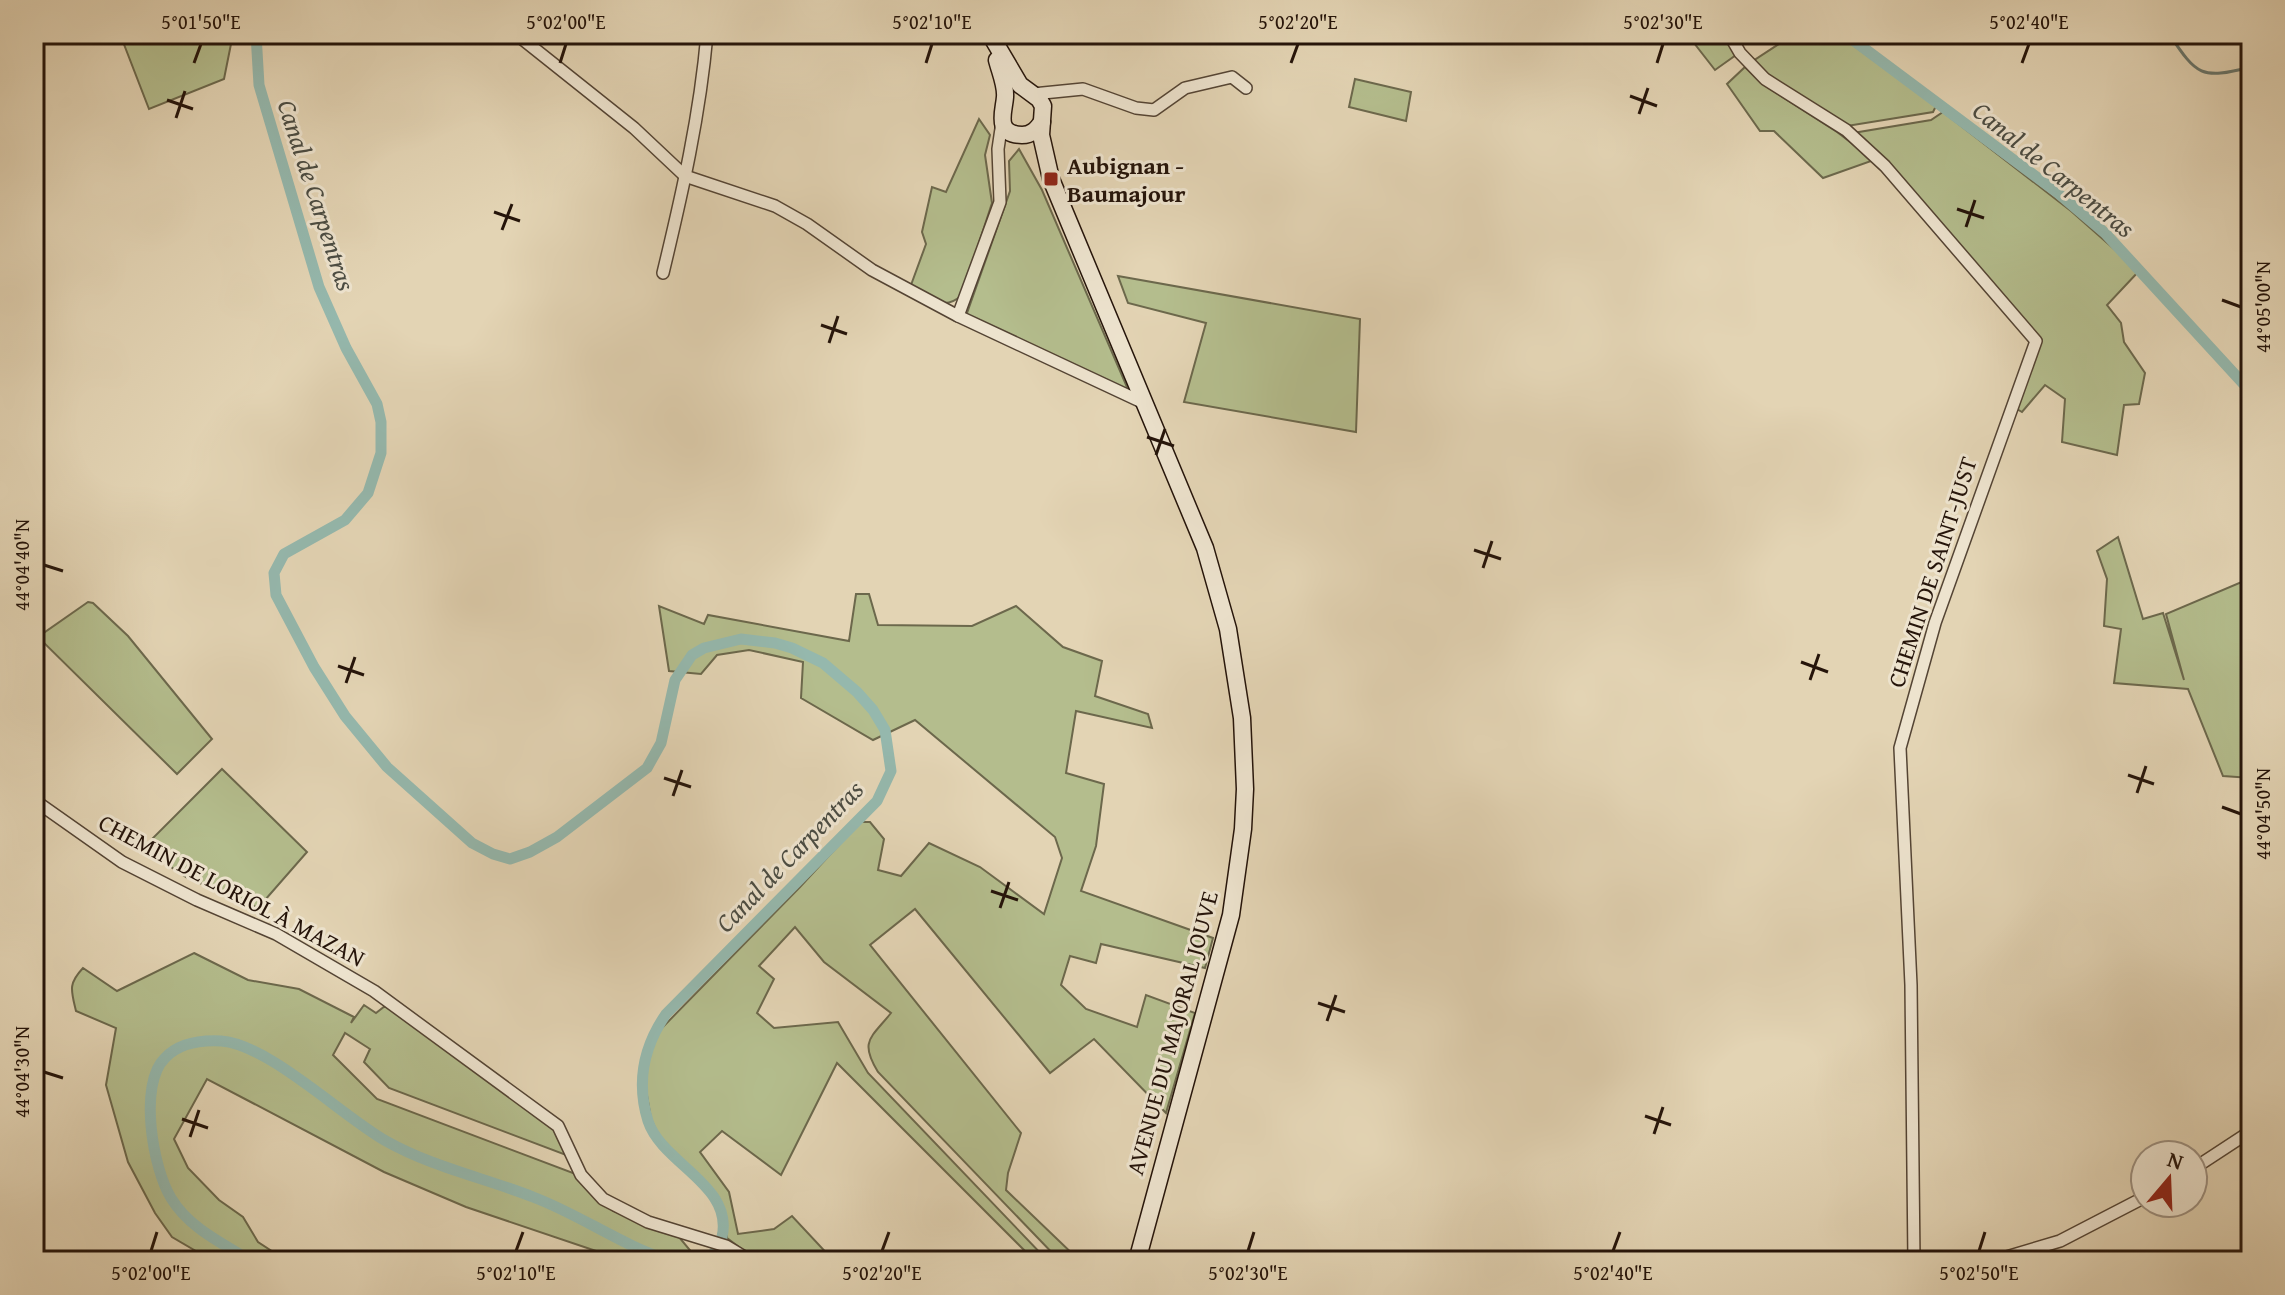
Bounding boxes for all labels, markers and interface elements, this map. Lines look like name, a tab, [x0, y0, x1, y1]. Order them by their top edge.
text: 5°01'50"E	[161, 7, 241, 36]
text: 5°02'00"E	[526, 7, 606, 36]
text: 5°02'10"E	[892, 7, 972, 36]
text: 5°02'20"E	[1258, 7, 1338, 36]
text: 5°02'30"E	[1623, 7, 1703, 36]
text: 5°02'40"E	[1989, 7, 2069, 36]
water label: Canal de Carpentras	[1964, 91, 2144, 247]
water label: Canal de Carpentras	[268, 94, 366, 296]
place label: Aubignan - Baumajour	[1067, 148, 1186, 211]
marker: Aubignan - Baumajour	[1042, 170, 1060, 188]
text: 44°05'00"N	[2248, 261, 2277, 353]
street label: CHEMIN DE SAINT-JUST	[1878, 452, 1986, 692]
text: 44°04'40"N	[7, 519, 36, 611]
text: 44°04'50"N	[2248, 768, 2277, 860]
water label: Canal de Carpentras	[706, 770, 873, 941]
street label: CHEMIN DE LORIOL À MAZAN	[93, 805, 372, 975]
street label: AVENUE DU MAJORAL JOUVE	[1117, 887, 1227, 1179]
text: 44°04'30"N	[7, 1026, 36, 1118]
north arrow	[2129, 1139, 2209, 1219]
text: N	[2163, 1143, 2188, 1178]
text: 5°02'00"E	[111, 1258, 191, 1287]
text: 5°02'10"E	[476, 1258, 556, 1287]
text: 5°02'20"E	[842, 1258, 922, 1287]
text: 5°02'30"E	[1208, 1258, 1288, 1287]
text: 5°02'40"E	[1573, 1258, 1653, 1287]
text: 5°02'50"E	[1939, 1258, 2019, 1287]

